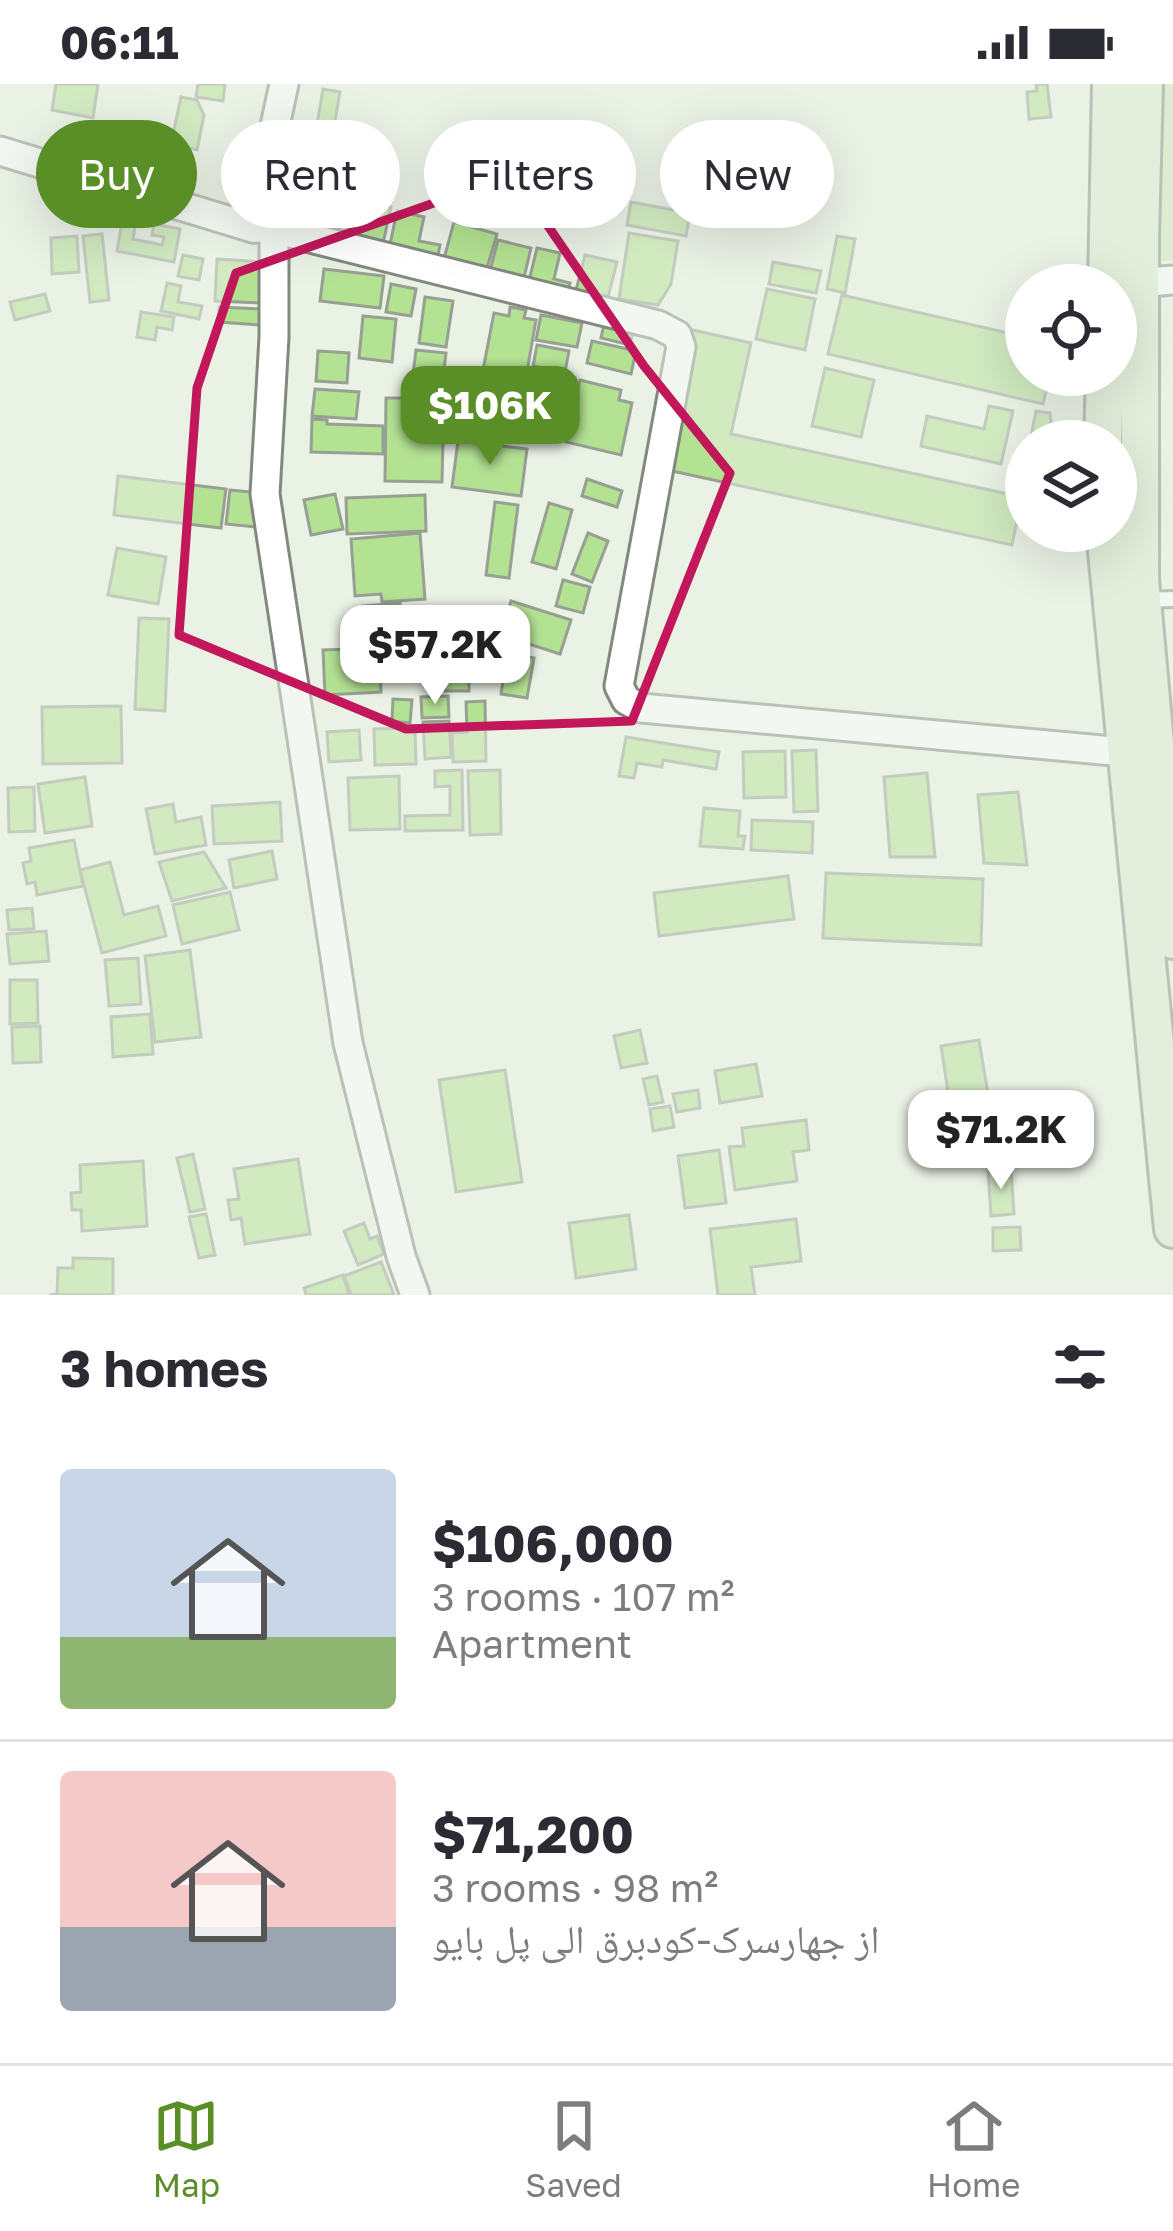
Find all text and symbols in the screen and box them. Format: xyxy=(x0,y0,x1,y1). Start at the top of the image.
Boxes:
text: 06:11 xyxy=(60,15,179,69)
chip: Buy xyxy=(36,120,197,228)
chip: Rent xyxy=(221,120,400,228)
chip: Filters xyxy=(424,120,636,228)
chip: New xyxy=(660,120,834,228)
map controls xyxy=(1005,264,1137,552)
button: locate xyxy=(1005,264,1137,396)
pin: $106K xyxy=(406,366,574,468)
text: $106K xyxy=(428,381,552,428)
button: layers xyxy=(1005,420,1137,552)
pin: $57.2K xyxy=(337,605,533,707)
text: $57.2K xyxy=(367,620,503,667)
pin: $71.2K xyxy=(903,1090,1099,1192)
text: $71.2K xyxy=(935,1105,1067,1152)
icon: filters xyxy=(1047,1334,1113,1400)
text: 3 homes xyxy=(60,1337,269,1398)
text: $106,000 xyxy=(432,1512,674,1573)
icon: home xyxy=(156,1517,300,1661)
text: 3 rooms · 107 m² xyxy=(432,1573,735,1620)
text: Apartment xyxy=(432,1620,632,1667)
text: $71,200 xyxy=(432,1803,634,1864)
icon: home xyxy=(156,1819,300,1963)
text: 3 rooms · 98 m² xyxy=(432,1864,718,1911)
text: از جهارسرک-کودبرق الی پل بایو xyxy=(432,1915,880,1962)
tab: Map xyxy=(153,2093,220,2204)
tab: Saved xyxy=(525,2093,622,2204)
tab: Home xyxy=(927,2093,1020,2204)

